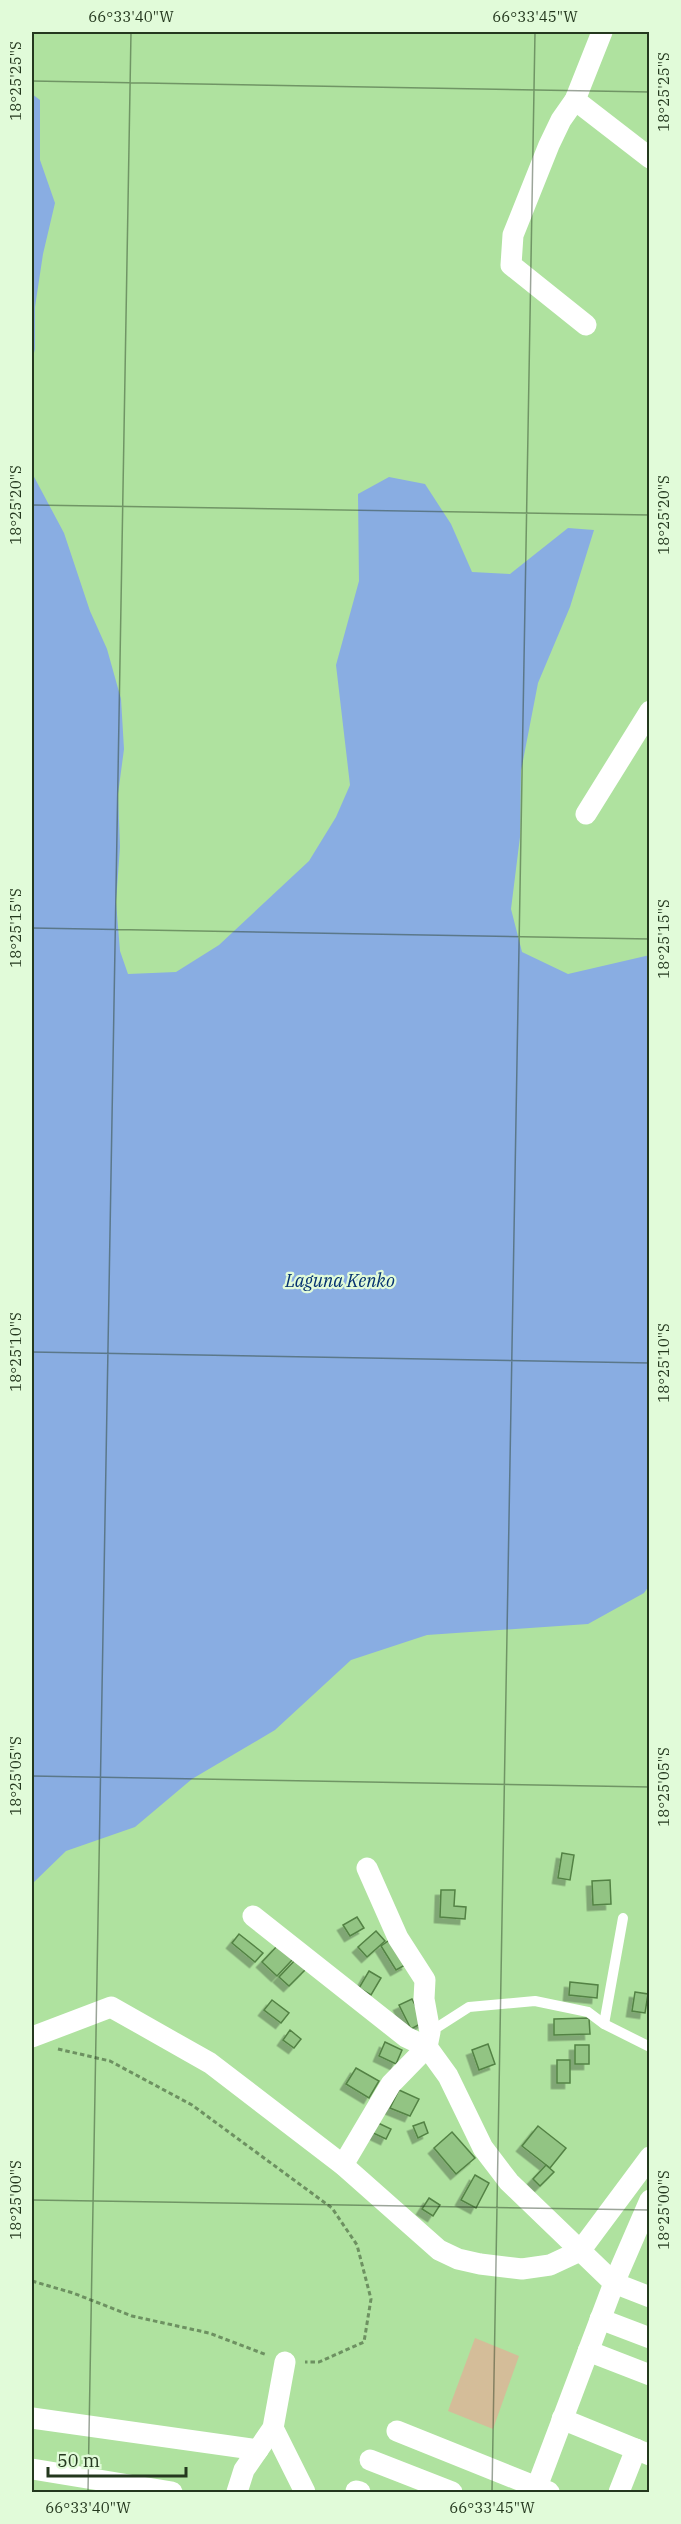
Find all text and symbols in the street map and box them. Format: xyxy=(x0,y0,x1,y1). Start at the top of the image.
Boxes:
text: 66°33'40"W xyxy=(88,7,174,26)
text: 66°33'45"W xyxy=(492,7,578,26)
text: 18°25'25"S xyxy=(6,41,25,121)
text: 18°25'25"S xyxy=(654,52,673,132)
text: 18°25'20"S xyxy=(6,465,25,545)
text: 18°25'20"S xyxy=(654,475,673,555)
text: 18°25'15"S xyxy=(6,888,25,968)
text: 18°25'15"S xyxy=(654,899,673,979)
water label: Laguna Kenko xyxy=(284,1269,395,1292)
text: 18°25'10"S xyxy=(6,1312,25,1392)
text: 18°25'10"S xyxy=(654,1323,673,1403)
text: 18°25'05"S xyxy=(6,1736,25,1816)
text: 18°25'05"S xyxy=(654,1747,673,1827)
text: 18°25'00"S xyxy=(6,2160,25,2240)
text: 18°25'00"S xyxy=(654,2170,673,2250)
scale bar xyxy=(48,2440,186,2478)
text: 50 m xyxy=(57,2449,100,2472)
text: 66°33'40"W xyxy=(45,2498,131,2517)
text: 66°33'45"W xyxy=(449,2498,535,2517)

